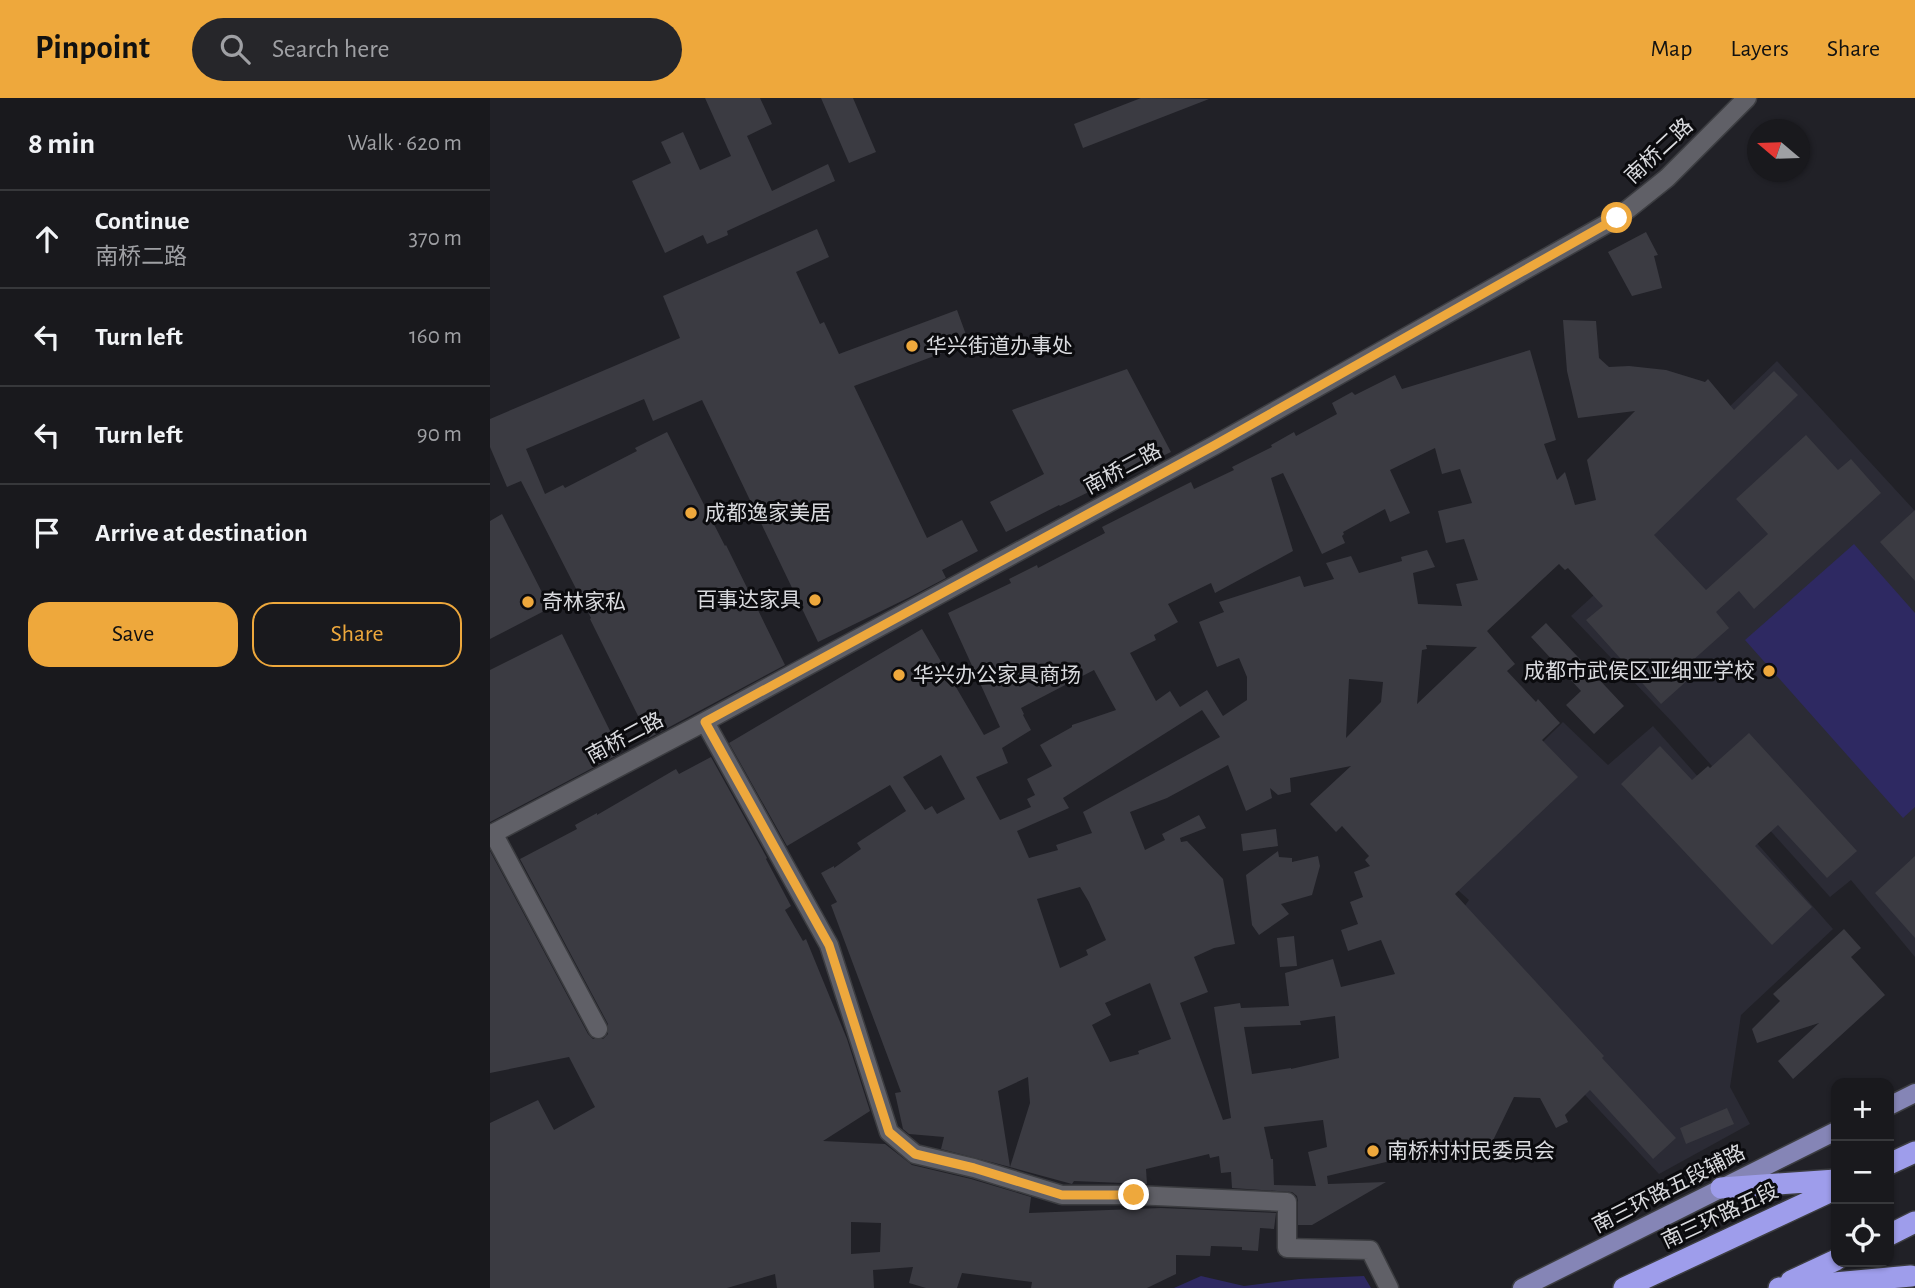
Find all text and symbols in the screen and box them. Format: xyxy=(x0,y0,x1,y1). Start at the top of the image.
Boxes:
search box xyxy=(192,18,682,81)
icon: search xyxy=(216,30,254,68)
text: Pinpoint xyxy=(35,32,150,65)
text: Search here xyxy=(272,36,390,62)
text: Map xyxy=(1650,37,1692,61)
text: Layers xyxy=(1730,37,1789,61)
text: Share xyxy=(1827,37,1880,61)
street label: 南桥二路 xyxy=(1620,114,1697,187)
north arrow xyxy=(1747,119,1810,182)
text: 8 min xyxy=(28,129,95,159)
text: Walk · 620 m xyxy=(347,132,462,155)
route start xyxy=(1601,202,1632,233)
text: Continue xyxy=(95,208,190,234)
icon: ahead xyxy=(28,220,66,258)
text: 370 m xyxy=(409,227,462,250)
text: 南桥二路 xyxy=(95,246,187,269)
icon: left xyxy=(28,318,66,356)
text: Turn left xyxy=(95,324,183,350)
text: 160 m xyxy=(409,325,462,348)
place label: 华兴街道办事处 xyxy=(926,335,1073,357)
marker: 华兴街道办事处 xyxy=(904,338,920,354)
icon: left xyxy=(28,416,66,454)
text: Turn left xyxy=(95,422,183,448)
text: 90 m xyxy=(417,423,462,446)
street label: 南桥二路 xyxy=(1081,439,1165,498)
place label: 成都逸家美居 xyxy=(705,502,831,524)
marker: 成都逸家美居 xyxy=(683,505,699,521)
icon: arrive xyxy=(28,514,66,552)
text: Arrive at destination xyxy=(95,520,308,546)
place label: 百事达家具 xyxy=(696,589,801,611)
place label: 奇林家私 xyxy=(542,591,626,613)
marker: 百事达家具 xyxy=(807,592,823,608)
marker: 奇林家私 xyxy=(520,594,536,610)
button: Save xyxy=(28,602,238,667)
button: Share xyxy=(252,602,462,667)
place label: 成都市武侯区亚细亚学校 xyxy=(1524,660,1755,682)
marker: 成都市武侯区亚细亚学校 xyxy=(1761,663,1777,679)
place label: 华兴办公家具商场 xyxy=(913,664,1081,686)
marker: 华兴办公家具商场 xyxy=(891,667,907,683)
street label: 南桥二路 xyxy=(583,708,667,767)
map controls xyxy=(1831,1078,1894,1267)
button: + xyxy=(1831,1078,1894,1141)
place label: 南桥村村民委员会 xyxy=(1387,1140,1555,1162)
street label: 南三环路五段辅路 xyxy=(1588,1140,1750,1238)
button: − xyxy=(1831,1141,1894,1204)
marker: 南桥村村民委员会 xyxy=(1365,1143,1381,1159)
street label: 南三环路五段 xyxy=(1658,1178,1782,1254)
route end xyxy=(1118,1179,1149,1210)
button: locate xyxy=(1831,1204,1894,1267)

